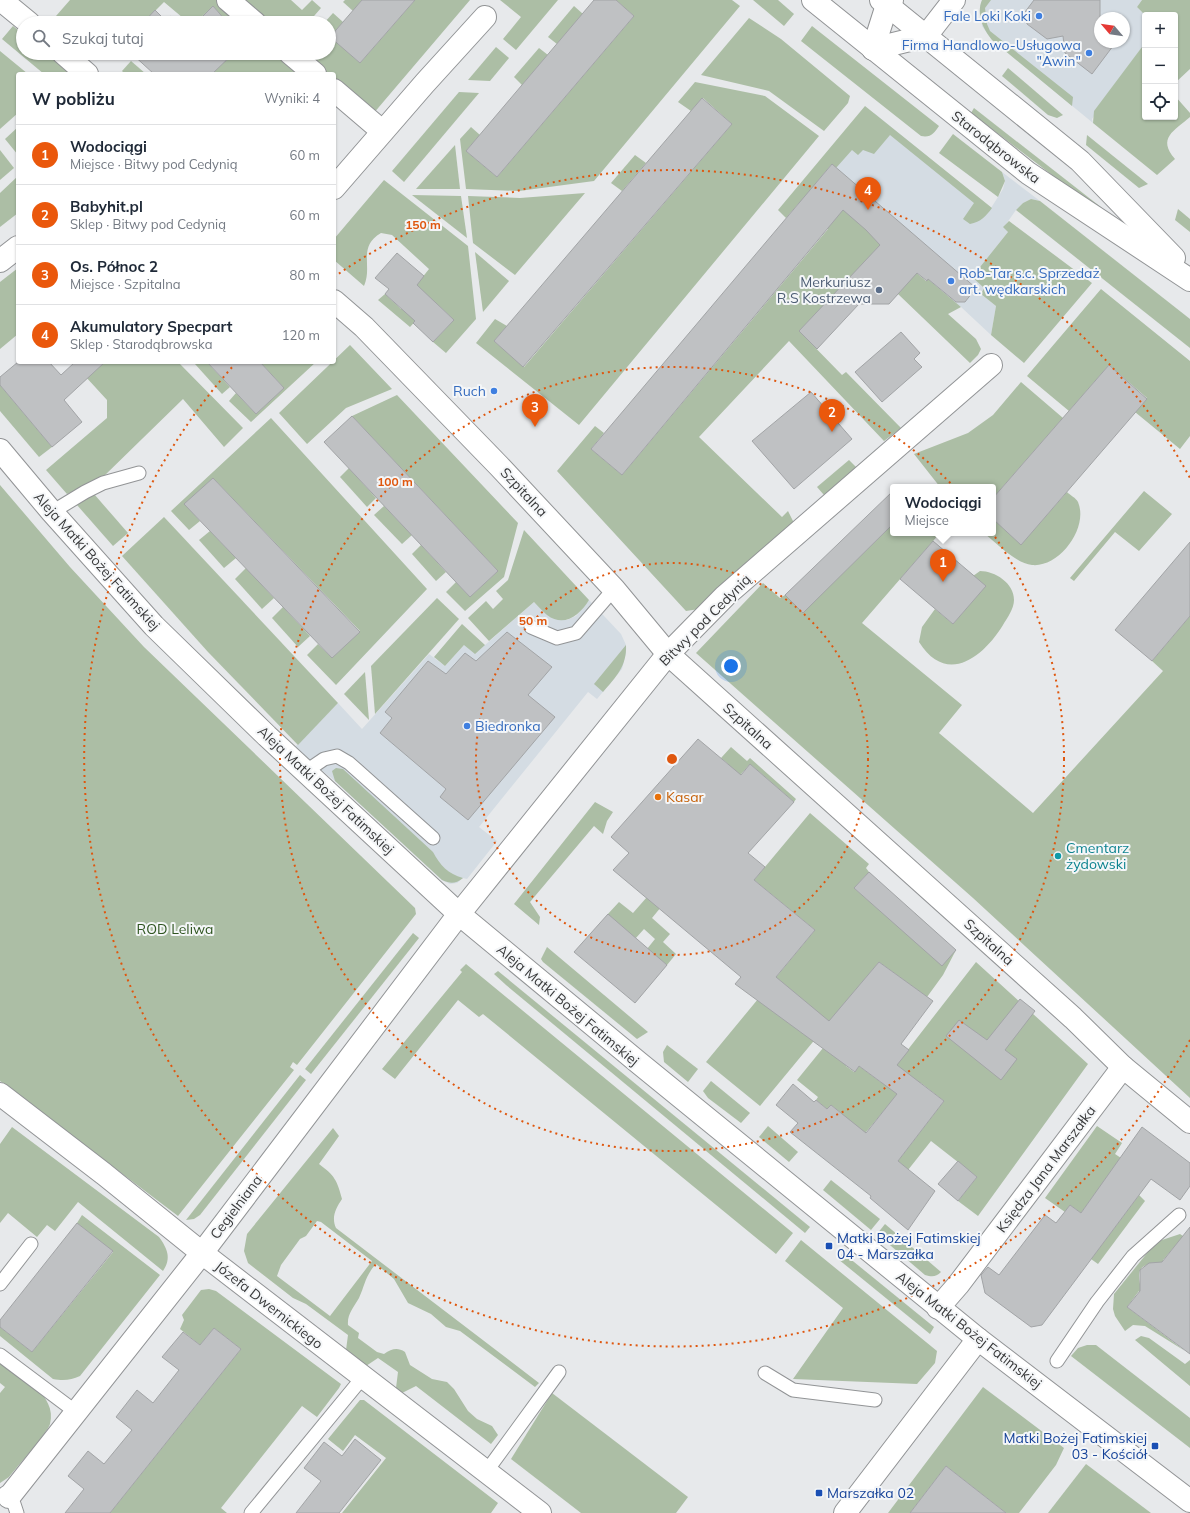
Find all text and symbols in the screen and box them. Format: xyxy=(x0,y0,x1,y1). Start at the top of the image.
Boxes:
place label: Fale Loki Koki xyxy=(943,7,1031,25)
marker: Fale Loki Koki xyxy=(1034,11,1044,21)
north arrow xyxy=(1094,12,1130,48)
map controls xyxy=(1142,12,1178,120)
button: + xyxy=(1142,12,1178,48)
search box xyxy=(16,16,336,60)
icon: search xyxy=(30,27,52,49)
text: Szukaj tutaj xyxy=(62,29,144,48)
place label: Firma Handlowo-Usługowa "Awin" xyxy=(902,36,1081,70)
marker: Firma Handlowo-Usługowa "Awin" xyxy=(1084,48,1094,58)
button: − xyxy=(1142,48,1178,84)
button: locate xyxy=(1142,84,1178,120)
text: W pobliżu xyxy=(32,88,115,109)
text: Wyniki: 4 xyxy=(264,90,320,106)
street label: Starodąbrowska xyxy=(948,107,1044,187)
text: Wodociągi xyxy=(70,137,147,156)
text: 1 xyxy=(41,147,49,163)
text: 60 m xyxy=(290,147,320,163)
text: Miejsce · Bitwy pod Cedynią xyxy=(70,156,237,172)
pin: 4 xyxy=(855,177,881,210)
text: Babyhit.pl xyxy=(70,197,143,216)
text: 2 xyxy=(41,207,49,223)
text: 60 m xyxy=(290,207,320,223)
text: Sklep · Bitwy pod Cedynią xyxy=(70,216,226,232)
text: 150 m xyxy=(405,217,441,232)
text: Os. Północ 2 xyxy=(70,257,158,276)
place label: Rob-Tar s.c. Sprzedaż art. wędkarskich xyxy=(959,264,1100,298)
text: 3 xyxy=(41,267,49,283)
text: 80 m xyxy=(290,267,320,283)
place label: Merkuriusz R.S Kostrzewa xyxy=(777,273,871,307)
text: Miejsce · Szpitalna xyxy=(70,276,181,292)
marker: Rob-Tar s.c. Sprzedaż art. wędkarskich xyxy=(946,276,956,286)
marker: Merkuriusz R.S Kostrzewa xyxy=(874,285,884,295)
text: Akumulatory Specpart xyxy=(70,317,233,336)
text: 4 xyxy=(41,327,49,343)
text: 120 m xyxy=(282,327,320,343)
text: Sklep · Starodąbrowska xyxy=(70,336,212,352)
place label: Ruch xyxy=(453,382,486,400)
marker: Ruch xyxy=(489,386,499,396)
pin: 3 xyxy=(522,394,548,427)
pin: 2 xyxy=(819,399,845,432)
street label: Szpitalna xyxy=(497,464,551,520)
text: 100 m xyxy=(377,474,413,489)
popup xyxy=(890,484,996,536)
street label: Aleja Matki Bożej Fatimskiej xyxy=(30,488,164,634)
text: Wodociągi xyxy=(905,493,981,512)
text: Miejsce xyxy=(905,512,949,528)
pin: 1 xyxy=(930,549,956,582)
street label: Bitwy pod Cedynią xyxy=(655,570,755,670)
text: 50 m xyxy=(519,613,547,628)
your location xyxy=(721,656,741,676)
street label: Szpitalna xyxy=(719,699,777,753)
place label: Biedronka xyxy=(475,717,541,735)
marker: Biedronka xyxy=(462,721,472,731)
street label: Aleja Matki Bożej Fatimskiej xyxy=(254,722,398,858)
centre of rings xyxy=(665,752,679,766)
place label: Kasar xyxy=(666,788,705,806)
marker: Kasar xyxy=(653,792,663,802)
place label: Cmentarz żydowski xyxy=(1066,839,1129,873)
marker: Cmentarz żydowski xyxy=(1053,851,1063,861)
street label: Szpitalna xyxy=(960,915,1018,969)
park label: ROD Leliwa xyxy=(137,920,213,938)
street label: Aleja Matki Bożej Fatimskiej xyxy=(493,940,643,1070)
street label: Księdza Jana Marszałka xyxy=(992,1102,1100,1236)
street label: Cegielniana xyxy=(206,1171,266,1243)
place label: Matki Bożej Fatimskiej 04 - Marszałka xyxy=(837,1229,981,1263)
marker: Matki Bożej Fatimskiej 04 - Marszałka xyxy=(824,1241,834,1251)
street label: Józefa Dwernickiego xyxy=(211,1257,327,1353)
street label: Aleja Matki Bożej Fatimskiej xyxy=(892,1267,1046,1393)
place label: Matki Bożej Fatimskiej 03 - Kościół xyxy=(1003,1429,1148,1463)
marker: Matki Bożej Fatimskiej 03 - Kościół xyxy=(1150,1441,1160,1451)
place label: Marszałka 02 xyxy=(827,1484,914,1502)
marker: Marszałka 02 xyxy=(814,1488,824,1498)

